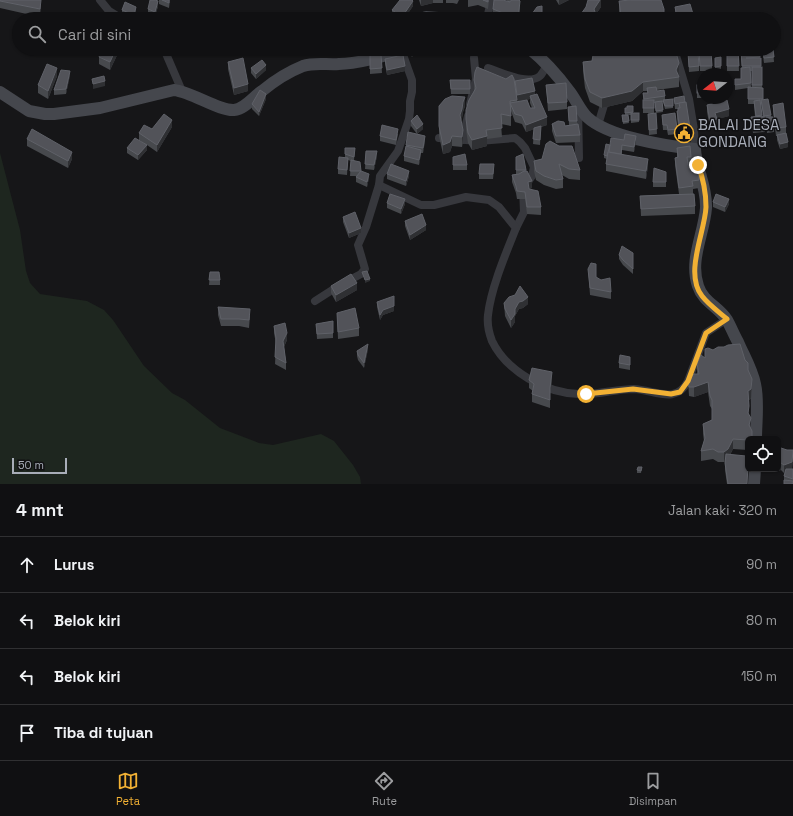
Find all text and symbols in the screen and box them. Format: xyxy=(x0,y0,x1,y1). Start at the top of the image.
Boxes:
search box xyxy=(12,12,781,56)
icon: search xyxy=(26,23,48,45)
text: Cari di sini xyxy=(58,25,131,44)
north arrow xyxy=(697,68,733,104)
place label: BALAI DESA GONDANG xyxy=(698,115,780,151)
public building icon: BALAI DESA GONDANG xyxy=(673,122,695,144)
route end xyxy=(689,156,707,174)
route start xyxy=(577,385,595,403)
map controls xyxy=(745,436,781,472)
button: locate xyxy=(745,436,781,472)
scale bar xyxy=(12,456,67,475)
text: 50 m xyxy=(18,458,44,472)
text: 4 mnt xyxy=(16,499,64,521)
text: Jalan kaki · 320 m xyxy=(668,502,777,519)
icon: ahead xyxy=(16,554,38,576)
text: Lurus xyxy=(54,555,94,574)
text: 90 m xyxy=(746,556,777,573)
icon: left xyxy=(16,610,38,632)
text: Belok kiri xyxy=(54,611,120,630)
text: 80 m xyxy=(746,612,777,629)
icon: left xyxy=(16,666,38,688)
text: Belok kiri xyxy=(54,667,120,686)
text: 150 m xyxy=(741,668,777,685)
icon: arrive xyxy=(16,722,38,744)
text: Tiba di tujuan xyxy=(54,723,153,742)
tab: Peta xyxy=(116,770,140,808)
tab: Rute xyxy=(372,770,397,808)
tab: Disimpan xyxy=(629,770,677,808)

